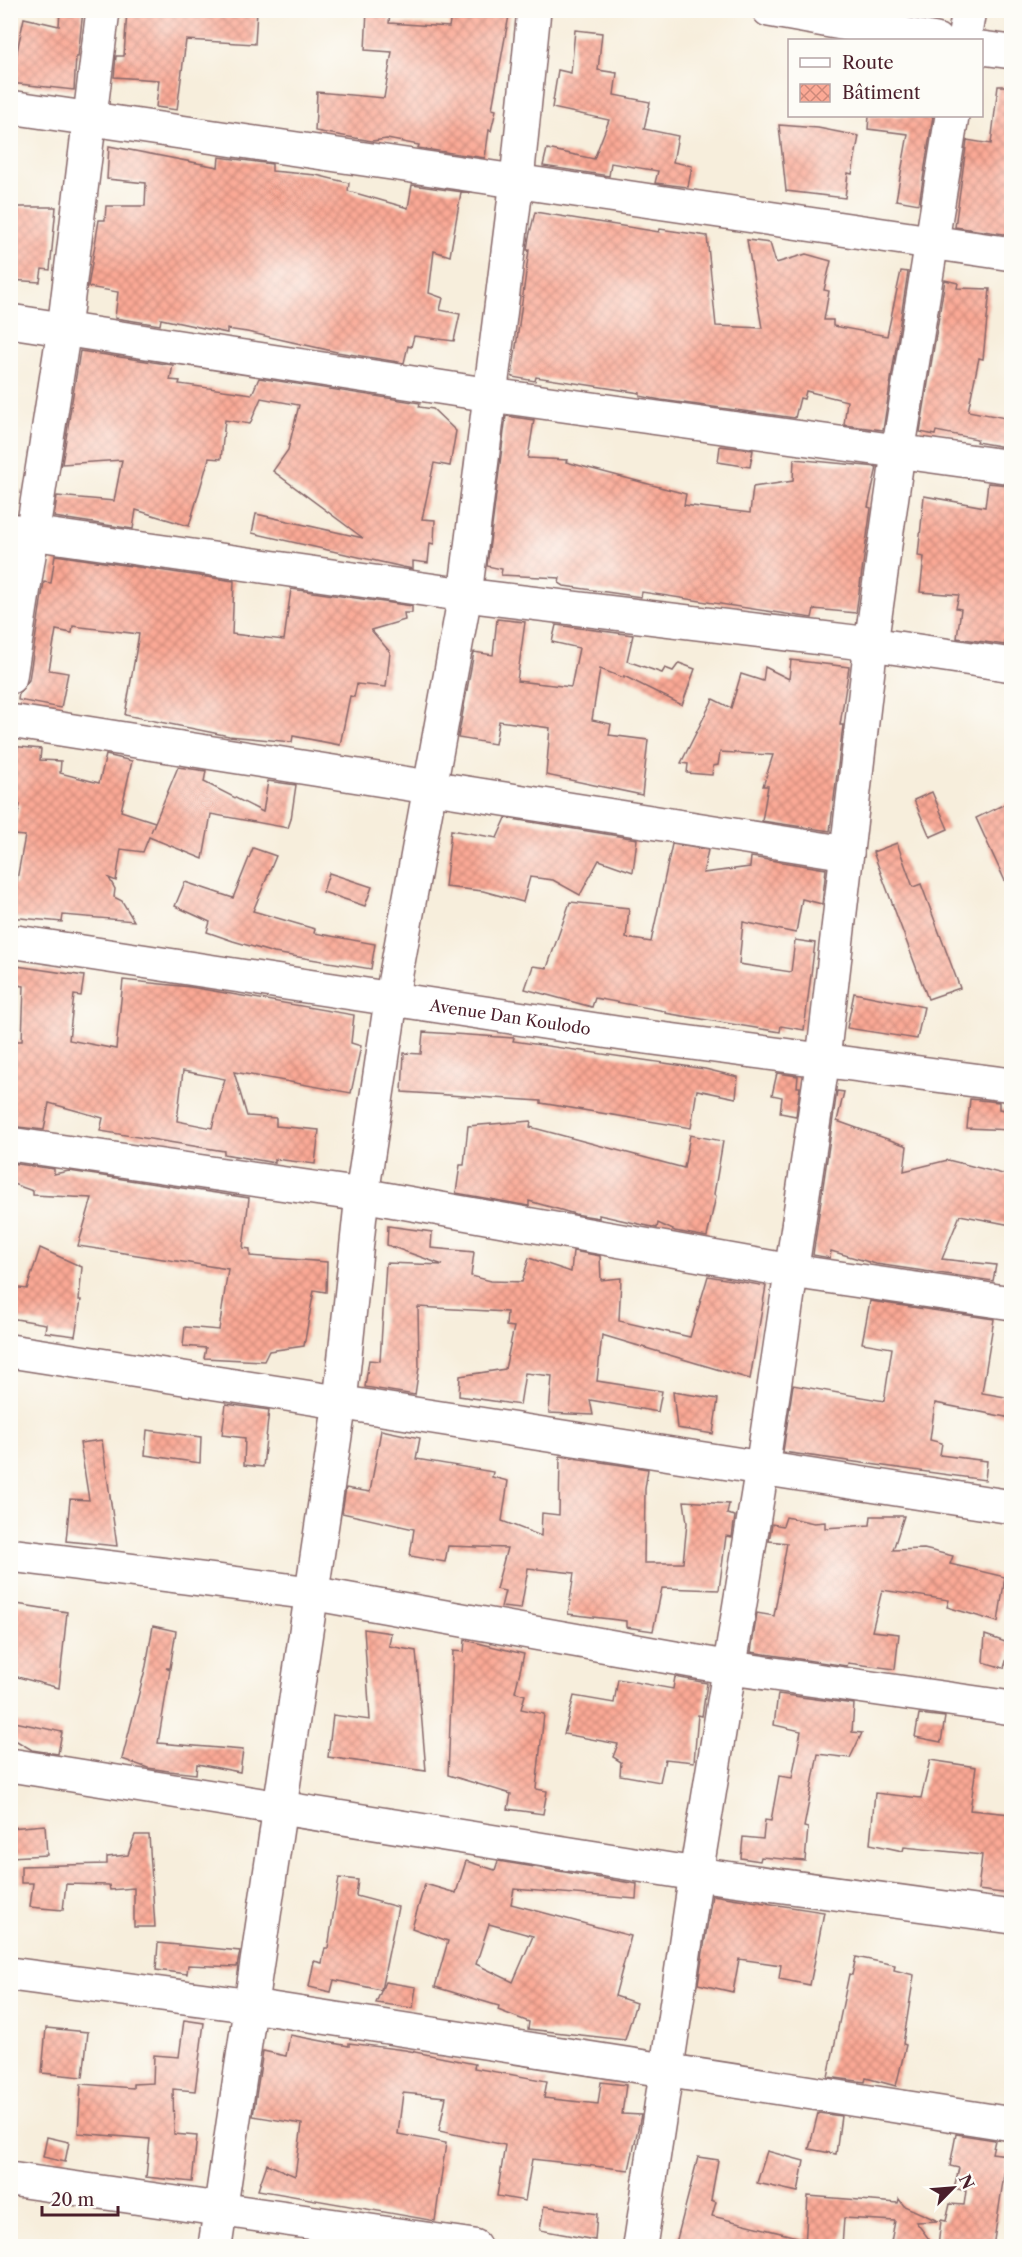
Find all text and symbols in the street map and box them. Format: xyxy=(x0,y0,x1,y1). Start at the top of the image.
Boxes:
legend xyxy=(788,39,983,117)
text: Route xyxy=(842,52,894,74)
text: Bâtiment xyxy=(842,82,921,104)
street label: Avenue Dan Koulodo xyxy=(427,995,592,1039)
north arrow xyxy=(923,2158,983,2218)
text: N xyxy=(955,2171,979,2192)
scale bar xyxy=(42,2179,118,2217)
text: 20 m xyxy=(51,2189,95,2211)

